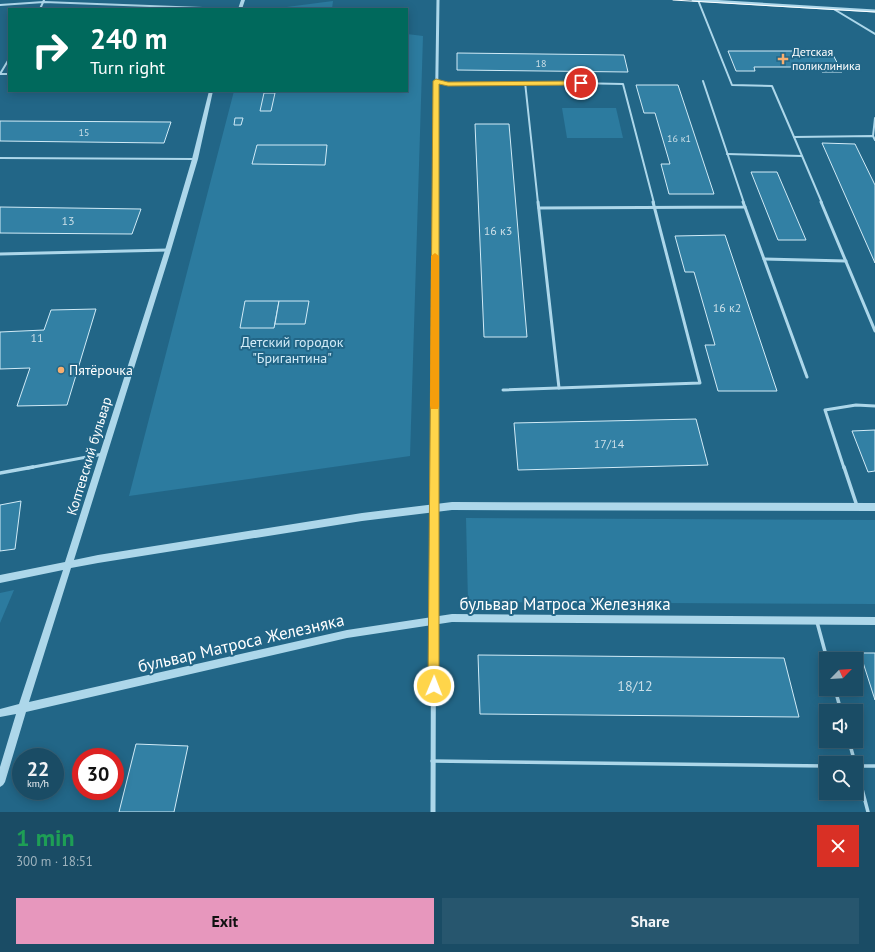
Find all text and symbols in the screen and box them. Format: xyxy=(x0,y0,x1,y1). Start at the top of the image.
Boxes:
text: 240 m xyxy=(90,20,167,57)
icon: right xyxy=(24,24,76,76)
place label: Детская поликлиника xyxy=(792,44,861,73)
marker: Детская поликлиника xyxy=(777,53,789,65)
text: Turn right xyxy=(90,56,165,79)
house number: 18 xyxy=(536,57,546,70)
pin xyxy=(564,66,598,100)
icon: arrive xyxy=(570,72,592,94)
house number: 15 xyxy=(79,126,89,139)
house number: 16 к1 xyxy=(667,132,691,145)
house number: 13 xyxy=(61,213,75,228)
house number: 16 к3 xyxy=(484,223,512,238)
house number: 16 к2 xyxy=(713,300,741,315)
house number: 11 xyxy=(30,330,44,345)
park label: Детский городок "Бригантина" xyxy=(241,333,344,367)
place label: Пятёрочка xyxy=(69,361,133,379)
marker: Пятёрочка xyxy=(56,365,66,375)
street label: Коптевский бульвар xyxy=(62,395,116,517)
house number: 17/14 xyxy=(594,436,625,451)
street label: бульвар Матроса Железняка xyxy=(459,593,671,615)
street label: бульвар Матроса Железняка xyxy=(136,609,346,677)
north arrow xyxy=(819,652,863,696)
map controls xyxy=(819,652,863,800)
position arrow xyxy=(413,665,455,707)
house number: 18/12 xyxy=(617,677,653,695)
button: sound xyxy=(819,704,863,748)
speed limit sign: 30 xyxy=(72,748,124,800)
text: 22 xyxy=(27,756,49,782)
button: search xyxy=(819,756,863,800)
text: km/h xyxy=(27,777,49,790)
text: 1 min xyxy=(16,822,75,853)
button: close xyxy=(817,825,859,867)
text: 300 m · 18:51 xyxy=(16,853,93,870)
button: Exit xyxy=(16,898,434,944)
button: Share xyxy=(442,898,859,944)

